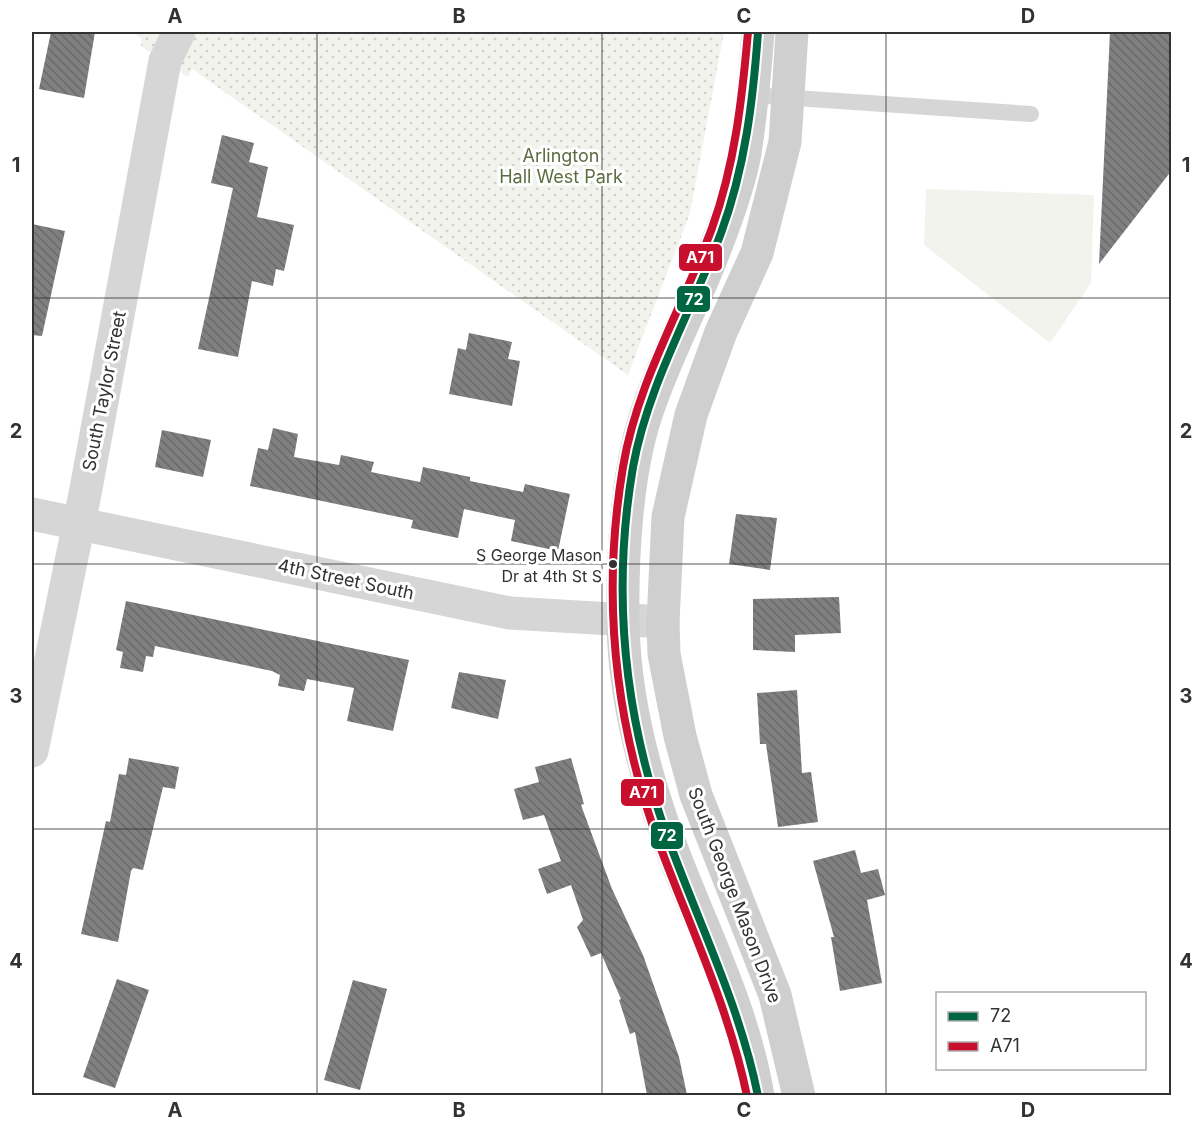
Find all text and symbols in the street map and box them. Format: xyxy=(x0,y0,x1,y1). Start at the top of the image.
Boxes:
text: A xyxy=(168,4,183,28)
text: B xyxy=(452,4,466,28)
text: C xyxy=(737,4,751,28)
text: D xyxy=(1021,4,1035,28)
park label: Arlington Hall West Park xyxy=(499,145,623,187)
text: 1 xyxy=(12,153,20,177)
text: 1 xyxy=(1182,153,1190,177)
line badge: A71 xyxy=(678,243,723,272)
text: A71 xyxy=(686,247,714,267)
line badge: 72 xyxy=(676,285,711,313)
text: 72 xyxy=(684,289,704,309)
street label: South Taylor Street xyxy=(78,309,130,473)
text: 2 xyxy=(10,419,22,443)
text: 2 xyxy=(1180,419,1192,443)
place label: S George Mason Dr at 4th St S xyxy=(476,545,602,586)
street label: 4th Street South xyxy=(276,554,416,604)
marker: S George Mason Dr at 4th St S xyxy=(607,558,619,570)
text: 3 xyxy=(10,684,22,708)
text: 3 xyxy=(1180,684,1192,708)
line badge: A71 xyxy=(620,778,665,807)
text: A71 xyxy=(629,782,657,802)
street label: South George Mason Drive xyxy=(684,784,786,1006)
line badge: 72 xyxy=(650,821,684,850)
text: 72 xyxy=(657,825,677,845)
text: 4 xyxy=(9,949,23,973)
text: 4 xyxy=(1179,949,1193,973)
legend xyxy=(936,992,1146,1070)
text: 72 xyxy=(990,1005,1011,1026)
text: A71 xyxy=(990,1035,1020,1056)
text: A xyxy=(168,1098,183,1122)
text: B xyxy=(452,1098,466,1122)
text: C xyxy=(737,1098,751,1122)
text: D xyxy=(1021,1098,1035,1122)

